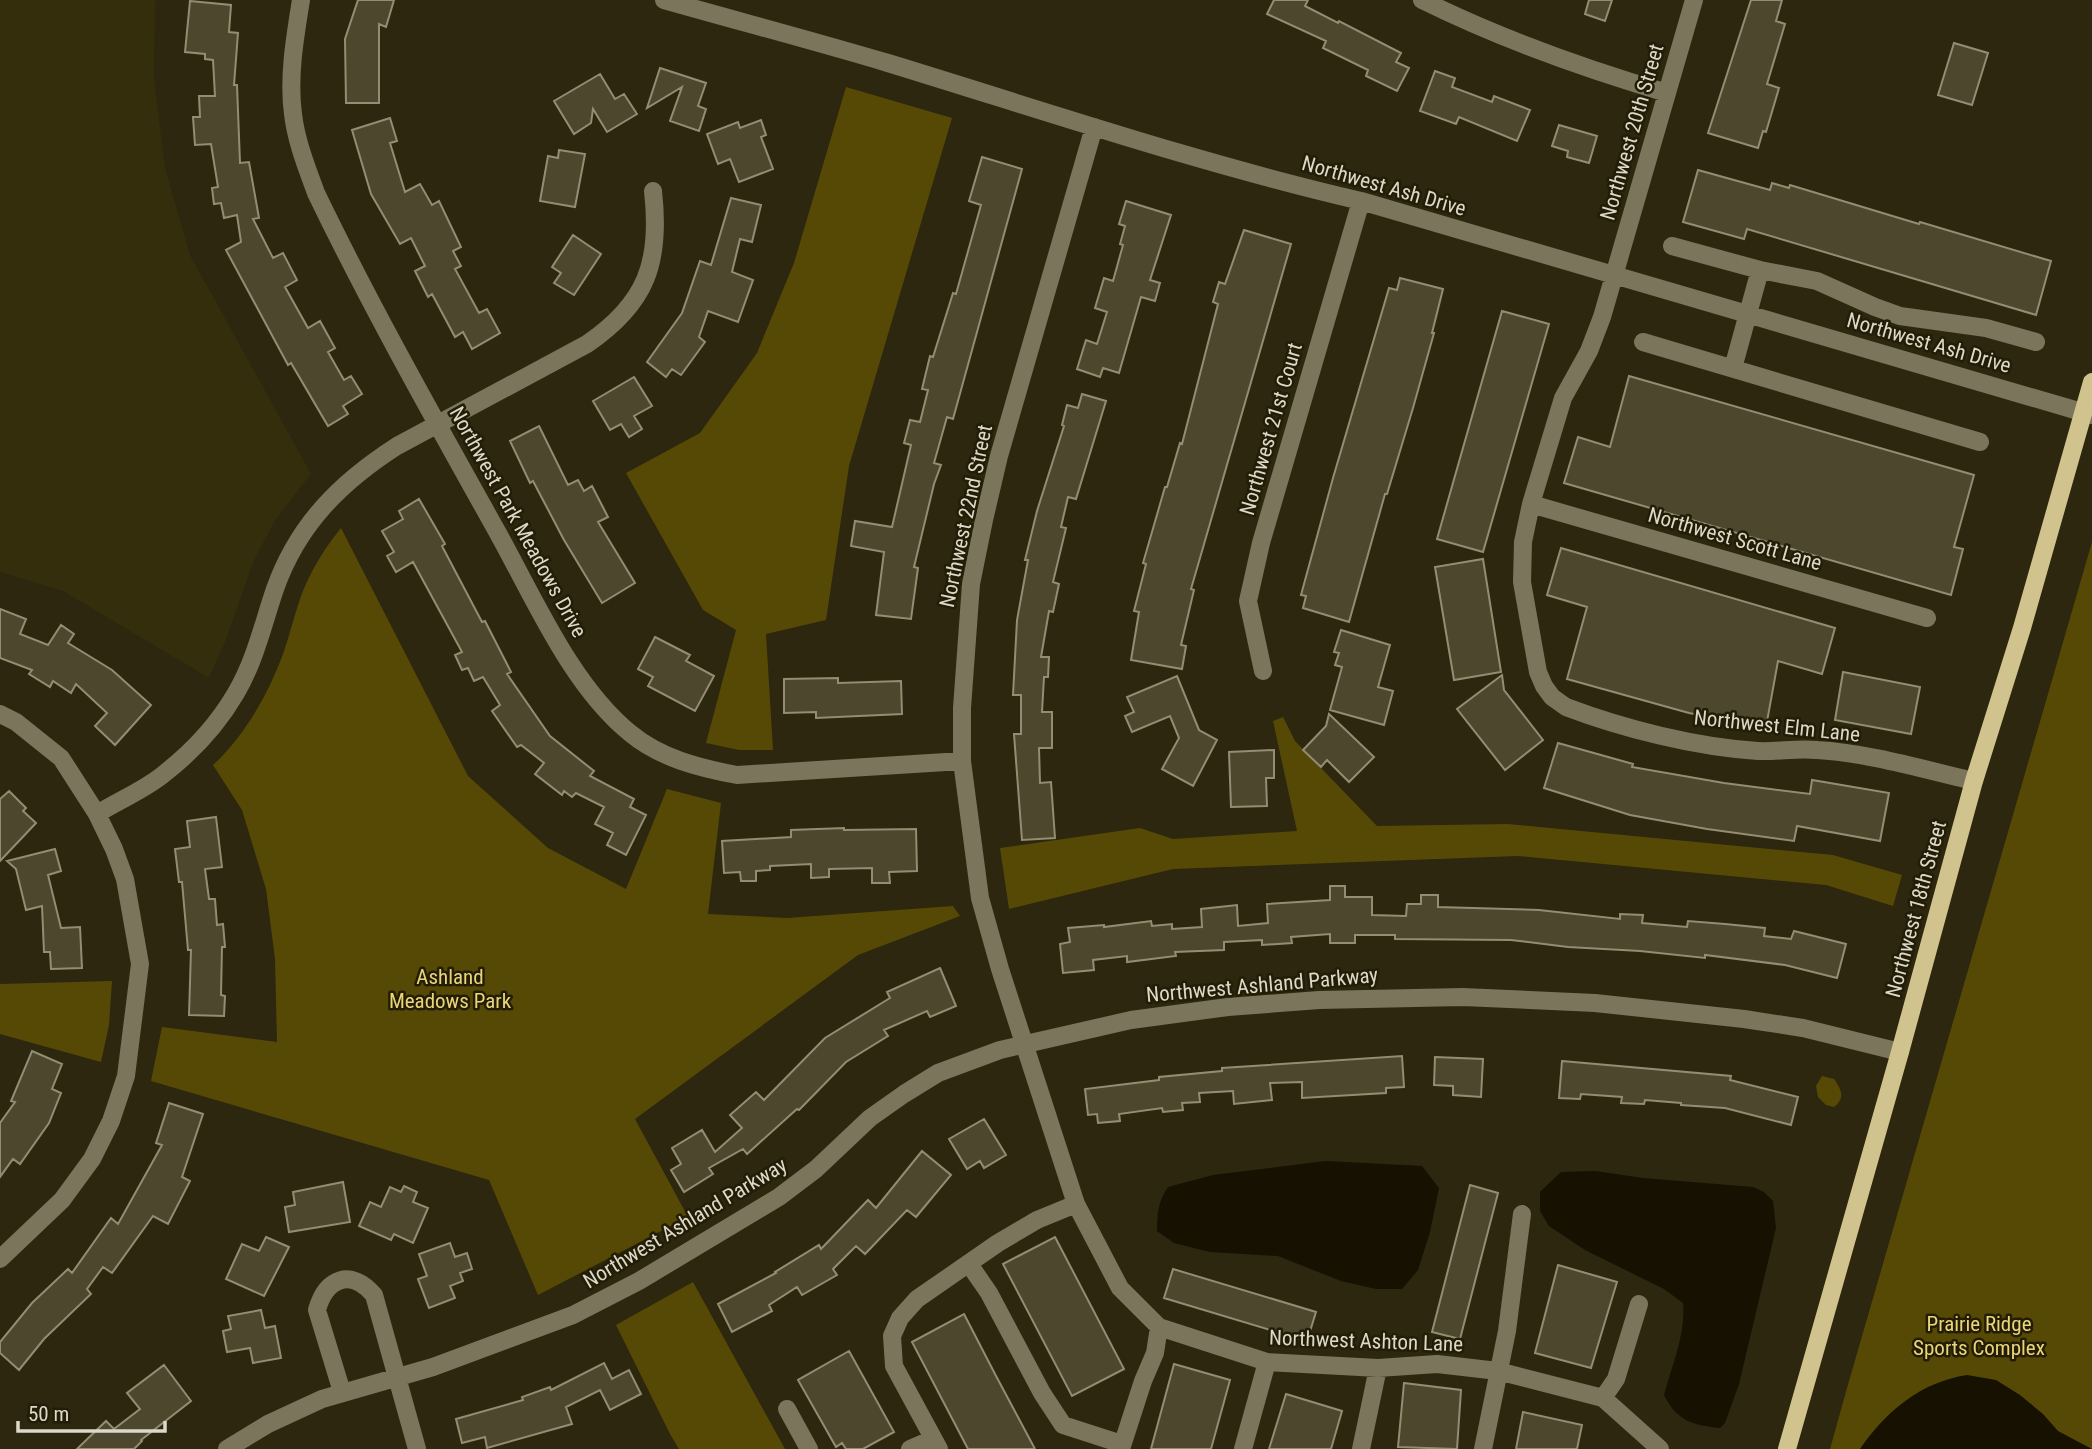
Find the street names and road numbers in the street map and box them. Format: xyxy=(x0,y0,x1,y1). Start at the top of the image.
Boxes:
street label: Northwest 20th Street xyxy=(1595,41,1669,223)
street label: Northwest Ash Drive xyxy=(1299,151,1469,221)
street label: Northwest Ash Drive xyxy=(1844,308,2014,378)
street label: Northwest 21st Court xyxy=(1235,340,1307,518)
street label: Northwest Park Meadows Drive xyxy=(445,403,592,642)
street label: Northwest 22nd Street xyxy=(935,422,997,610)
street label: Northwest Scott Lane xyxy=(1645,503,1825,575)
street label: Northwest Elm Lane xyxy=(1693,705,1861,747)
street label: Northwest 18th Street xyxy=(1881,818,1951,1000)
street label: Northwest Ashland Parkway xyxy=(1145,963,1379,1007)
street label: Northwest Ashland Parkway xyxy=(579,1153,791,1293)
street label: Northwest Ashton Lane xyxy=(1268,1326,1464,1356)

